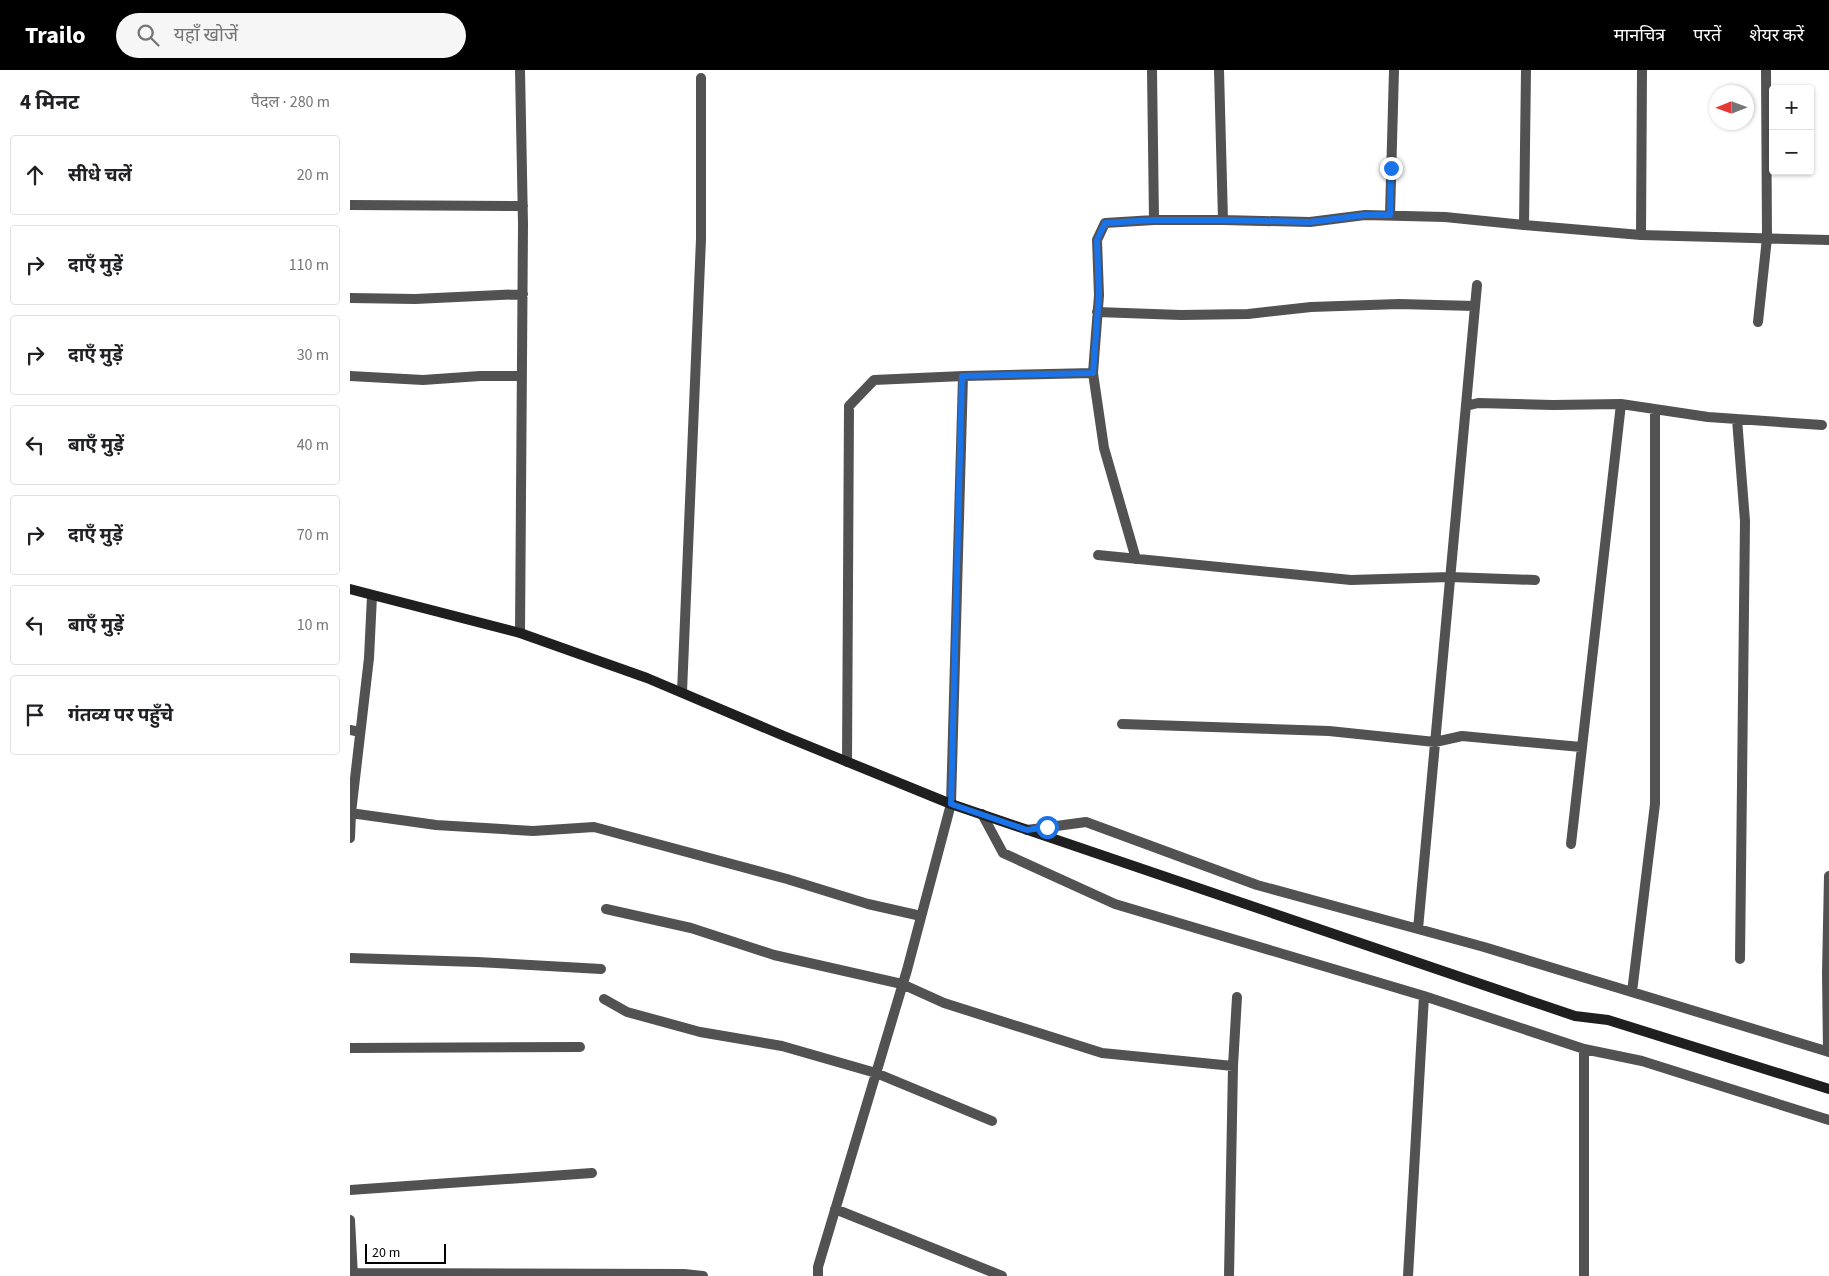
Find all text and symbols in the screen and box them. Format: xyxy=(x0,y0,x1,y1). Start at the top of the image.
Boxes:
search box xyxy=(116,13,466,58)
text: Trailo xyxy=(25,18,86,53)
icon: search xyxy=(134,21,162,49)
text: यहाँ खोजें xyxy=(174,22,238,49)
text: मानचित्र xyxy=(1614,23,1665,48)
text: परतें xyxy=(1693,23,1721,48)
text: शेयर करें xyxy=(1749,23,1804,48)
north arrow xyxy=(1709,85,1754,130)
map controls xyxy=(1769,85,1814,175)
button: + xyxy=(1769,85,1814,130)
text: 4 मिनट xyxy=(20,87,79,117)
text: पैदल · 280 m xyxy=(251,91,330,113)
button: − xyxy=(1769,130,1814,175)
route end xyxy=(1380,157,1403,180)
icon: ahead xyxy=(21,161,49,189)
text: सीधे चलें xyxy=(68,162,132,189)
text: 20 m xyxy=(297,164,329,186)
icon: right xyxy=(21,251,49,279)
text: दाएँ मुड़ें xyxy=(68,252,123,279)
text: 110 m xyxy=(289,254,329,276)
icon: right xyxy=(21,341,49,369)
text: दाएँ मुड़ें xyxy=(68,342,123,369)
text: 30 m xyxy=(297,344,329,366)
icon: left xyxy=(21,431,49,459)
text: बाएँ मुड़ें xyxy=(68,432,124,459)
text: 40 m xyxy=(297,434,329,456)
icon: right xyxy=(21,521,49,549)
text: दाएँ मुड़ें xyxy=(68,522,123,549)
text: 70 m xyxy=(297,524,329,546)
icon: left xyxy=(21,611,49,639)
text: बाएँ मुड़ें xyxy=(68,612,124,639)
text: 10 m xyxy=(297,614,329,636)
icon: arrive xyxy=(21,701,49,729)
text: गंतव्य पर पहुँचे xyxy=(68,702,173,729)
route start xyxy=(1036,816,1059,839)
scale bar xyxy=(365,1241,446,1264)
text: 20 m xyxy=(372,1243,400,1263)

